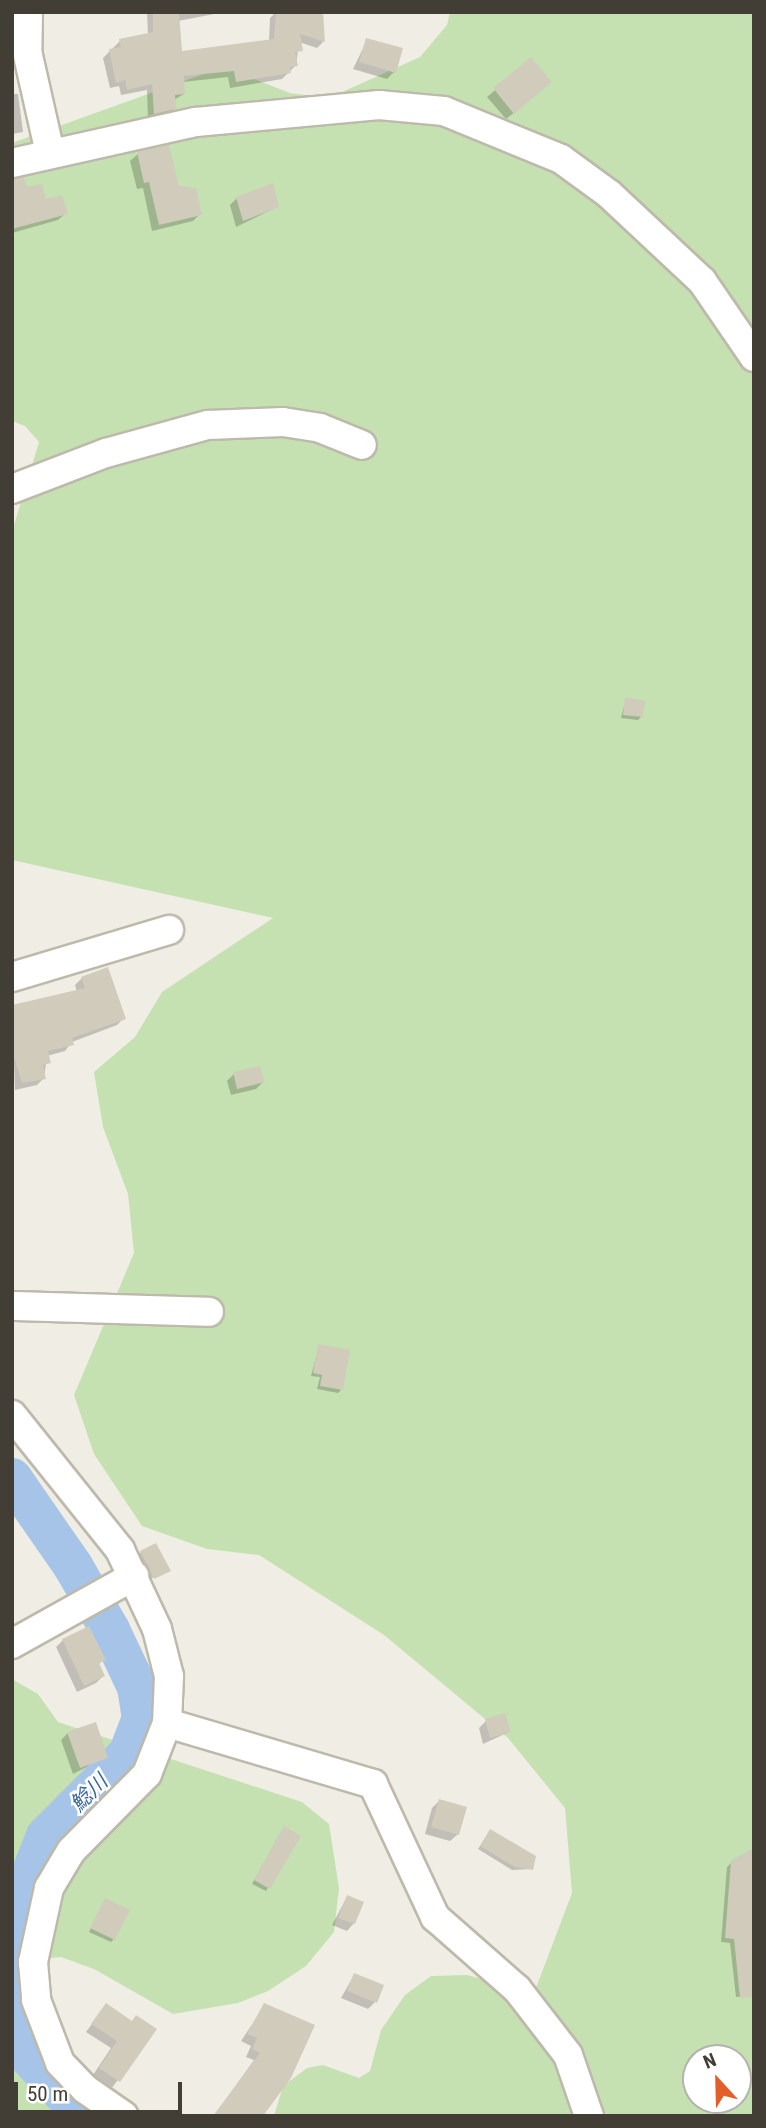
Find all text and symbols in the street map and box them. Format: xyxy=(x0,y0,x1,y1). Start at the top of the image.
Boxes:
water label: 鯰川 xyxy=(65,1769,113,1817)
north arrow xyxy=(682,2044,752,2114)
text: N xyxy=(700,2048,719,2074)
scale bar xyxy=(18,2068,186,2112)
text: 50 m xyxy=(27,2082,68,2106)

